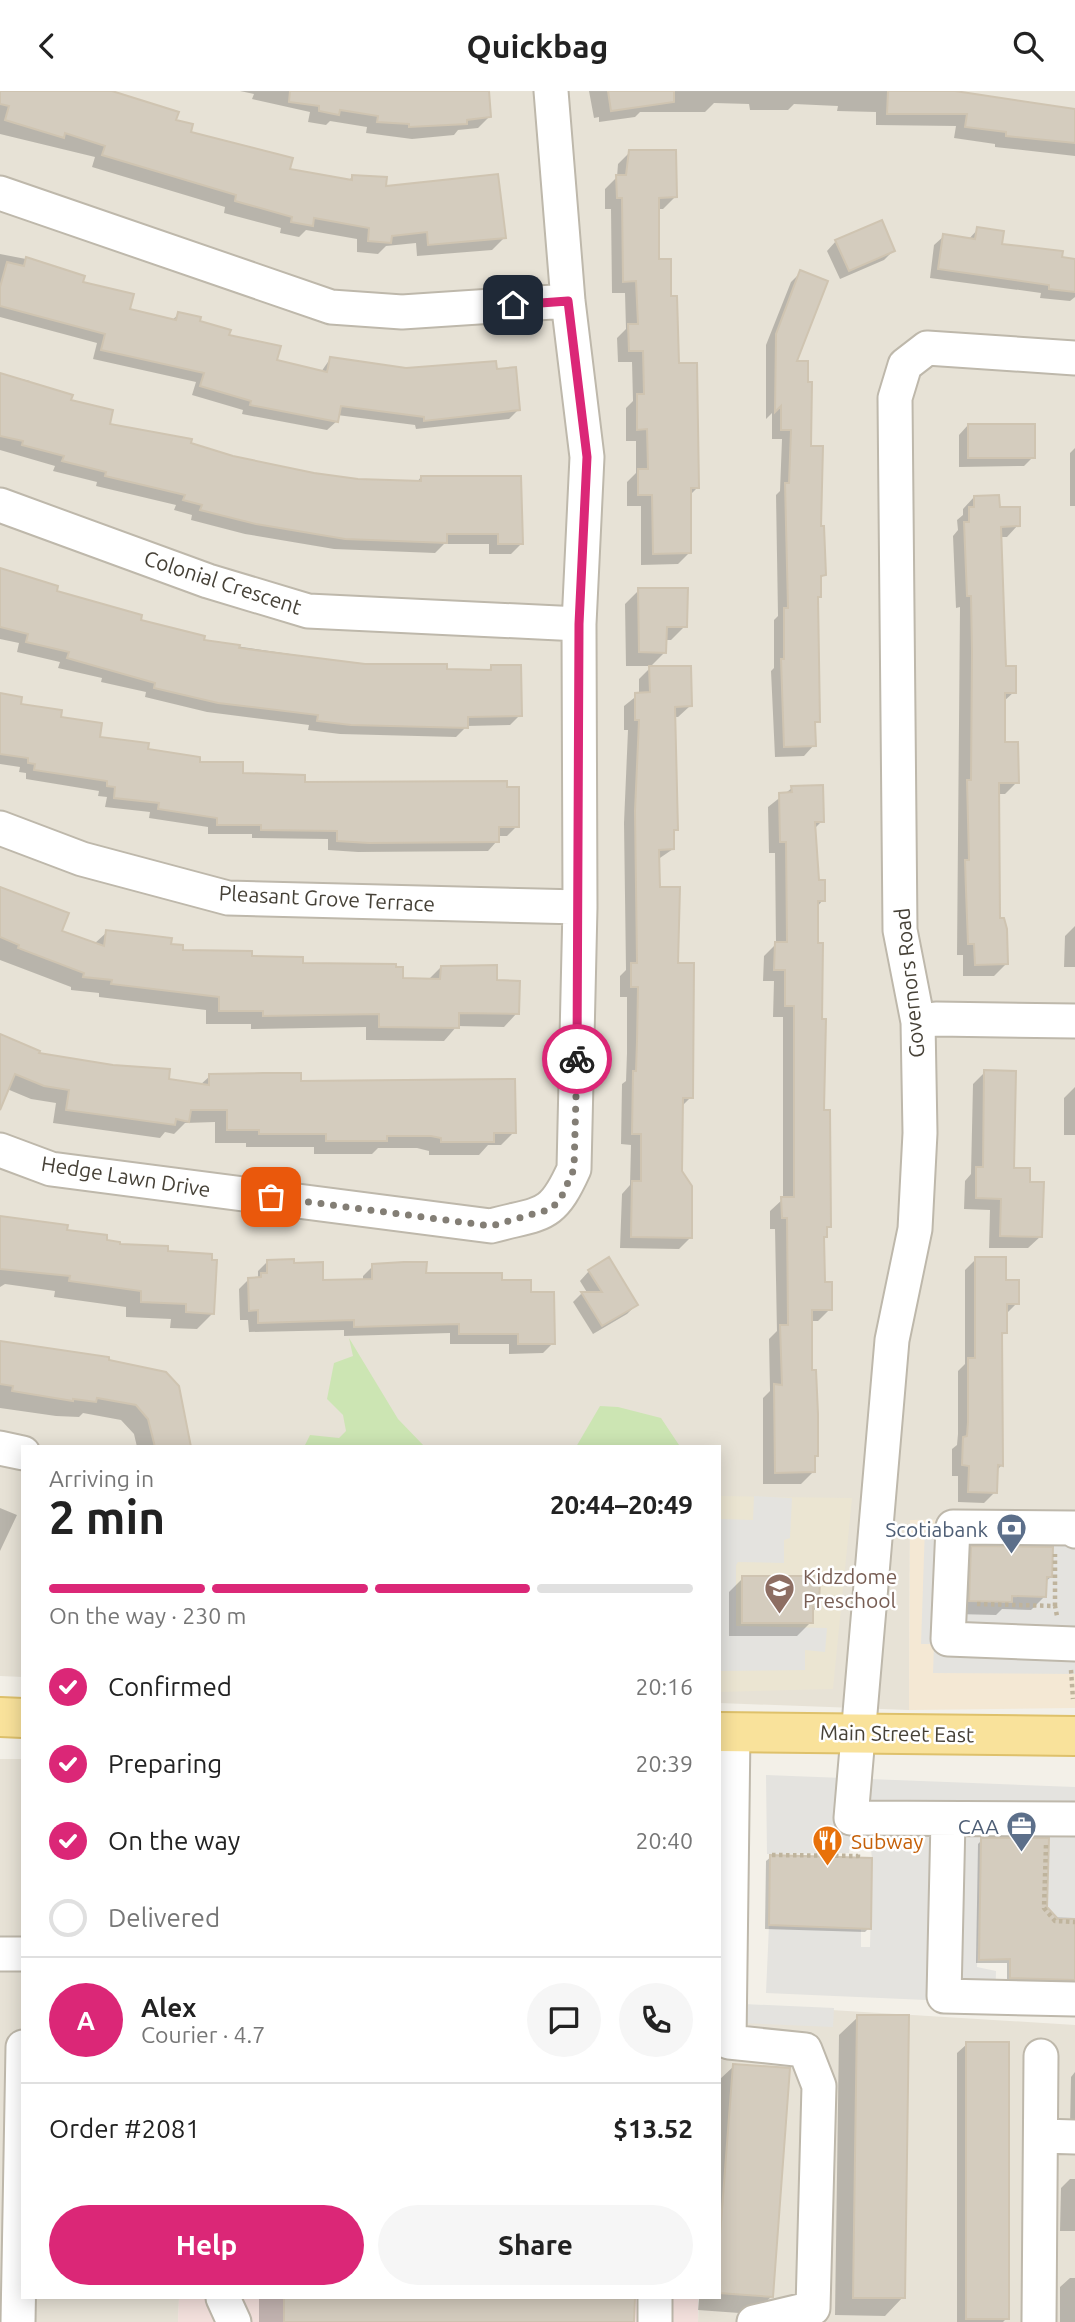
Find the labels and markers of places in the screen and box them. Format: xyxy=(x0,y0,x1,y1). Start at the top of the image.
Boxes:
pin xyxy=(483,275,543,335)
pin xyxy=(241,1167,301,1227)
bank icon: Scotiabank xyxy=(994,1512,1028,1556)
place label: Scotiabank xyxy=(885,1517,988,1541)
place label: Kidzdome Preschool xyxy=(803,1564,897,1612)
school or university icon: Kidzdome Preschool xyxy=(763,1571,797,1615)
office icon: CAA xyxy=(1005,1809,1039,1853)
place label: CAA xyxy=(958,1814,999,1838)
restaurant icon: Subway xyxy=(811,1824,845,1868)
place label: Subway xyxy=(851,1829,923,1853)

